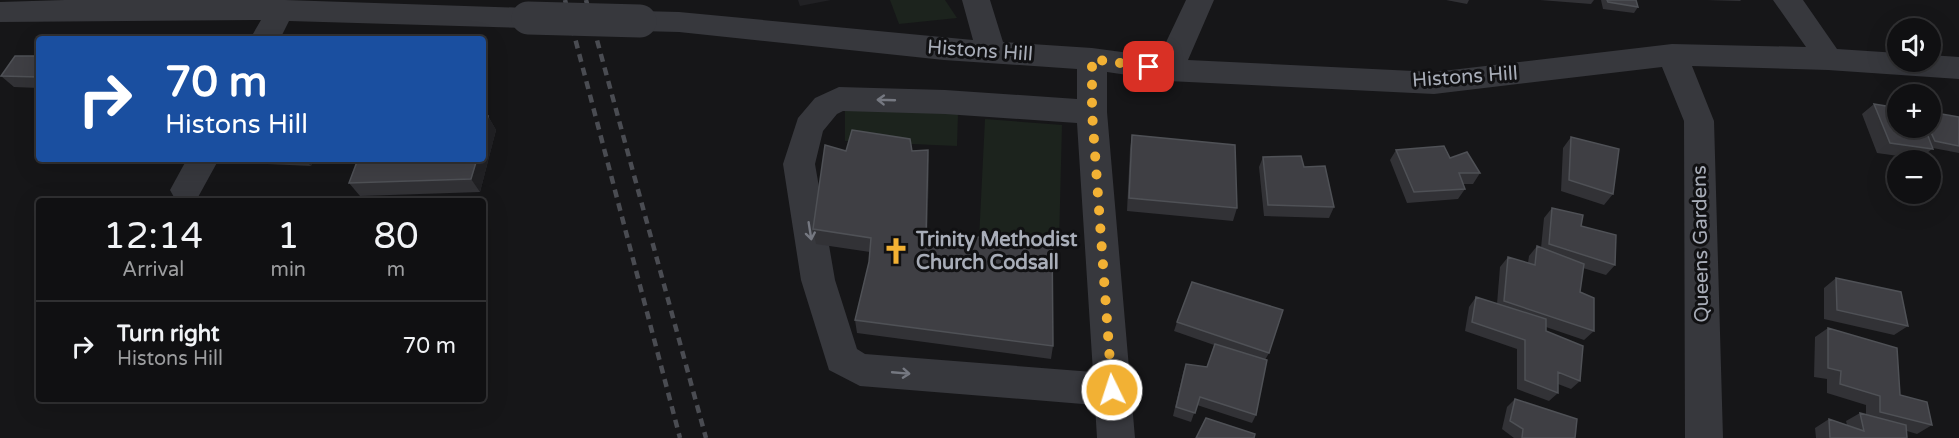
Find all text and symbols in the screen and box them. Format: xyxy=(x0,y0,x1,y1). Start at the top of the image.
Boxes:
map controls xyxy=(1887,18,1941,204)
button: sound xyxy=(1887,18,1941,72)
street label: Histons Hill xyxy=(926,35,1034,67)
pin xyxy=(1123,41,1174,92)
icon: arrive xyxy=(1132,50,1165,83)
text: 70 m xyxy=(165,57,267,108)
icon: right xyxy=(66,60,144,138)
street label: Histons Hill xyxy=(1411,61,1519,93)
button: + xyxy=(1887,84,1941,138)
one-way arrow xyxy=(877,94,897,106)
text: Histons Hill xyxy=(165,108,308,141)
button: − xyxy=(1887,150,1941,204)
street label: Queens Gardens xyxy=(1688,165,1714,323)
text: 12:14 xyxy=(103,215,203,258)
text: 1 xyxy=(277,215,300,258)
text: 80 xyxy=(373,215,419,258)
one-way arrow xyxy=(805,220,816,240)
place label: Trinity Methodist Church Codsall xyxy=(915,228,1078,275)
church icon: Trinity Methodist Church Codsall xyxy=(881,236,911,266)
text: Arrival xyxy=(122,258,184,282)
text: min xyxy=(271,258,306,282)
text: m xyxy=(387,258,405,282)
text: Turn right xyxy=(117,321,219,347)
icon: right xyxy=(66,330,99,363)
text: 70 m xyxy=(402,333,456,359)
text: Histons Hill xyxy=(117,347,223,371)
position arrow xyxy=(1080,358,1144,422)
one-way arrow xyxy=(891,368,911,379)

